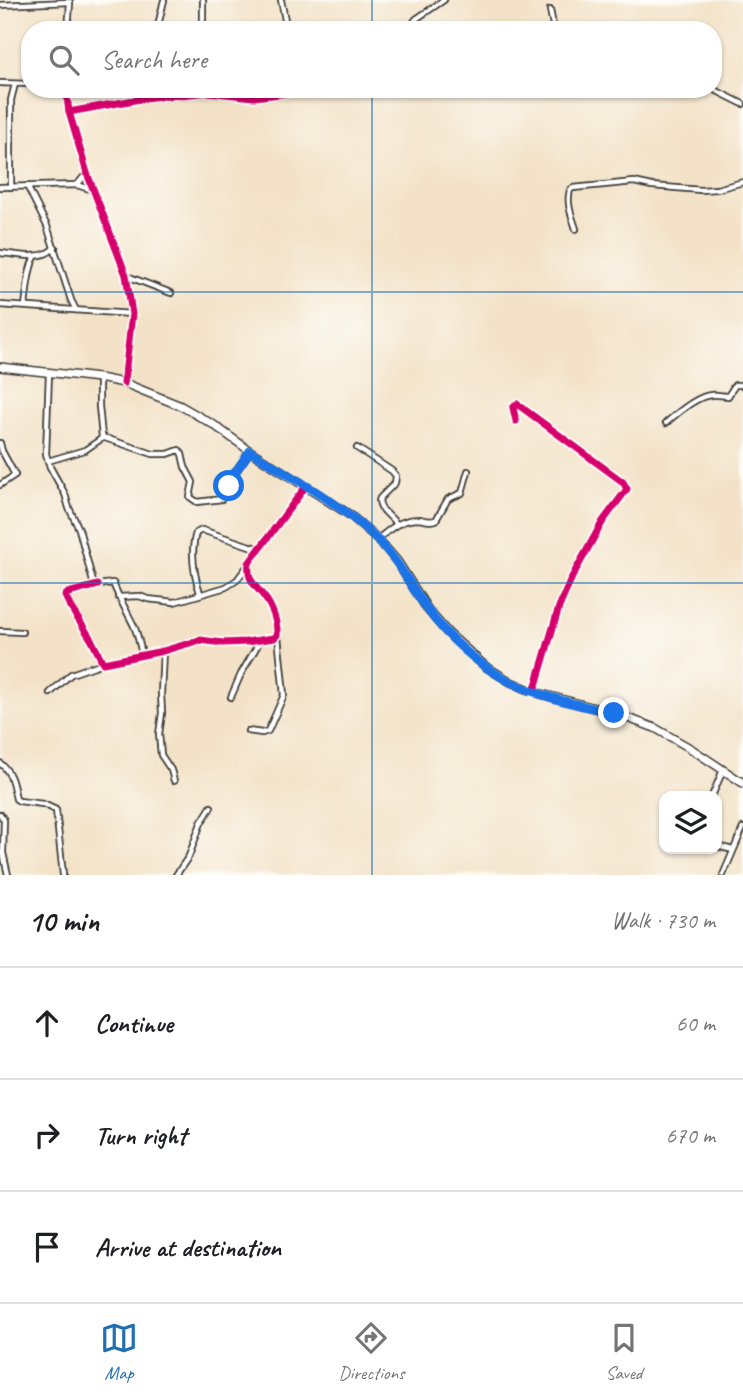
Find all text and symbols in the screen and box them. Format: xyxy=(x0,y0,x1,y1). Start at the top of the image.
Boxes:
search box xyxy=(21,21,722,98)
icon: search xyxy=(45,41,83,79)
text: Search here xyxy=(101,43,207,76)
route start xyxy=(213,470,244,501)
route end xyxy=(598,697,629,728)
map controls xyxy=(659,791,722,854)
button: layers xyxy=(659,791,722,854)
text: 10 min xyxy=(28,902,99,940)
text: Walk · 730 m xyxy=(611,906,715,935)
icon: ahead xyxy=(28,1004,66,1042)
text: Continue xyxy=(95,1007,173,1040)
text: 60 m xyxy=(676,1009,715,1038)
icon: right xyxy=(28,1116,66,1154)
text: Turn right xyxy=(95,1119,186,1152)
text: 670 m xyxy=(666,1121,715,1150)
icon: arrive xyxy=(28,1228,66,1266)
text: Arrive at destination xyxy=(95,1231,281,1264)
tab: Map xyxy=(100,1319,138,1385)
tab: Directions xyxy=(338,1319,405,1385)
tab: Saved xyxy=(605,1319,643,1385)

